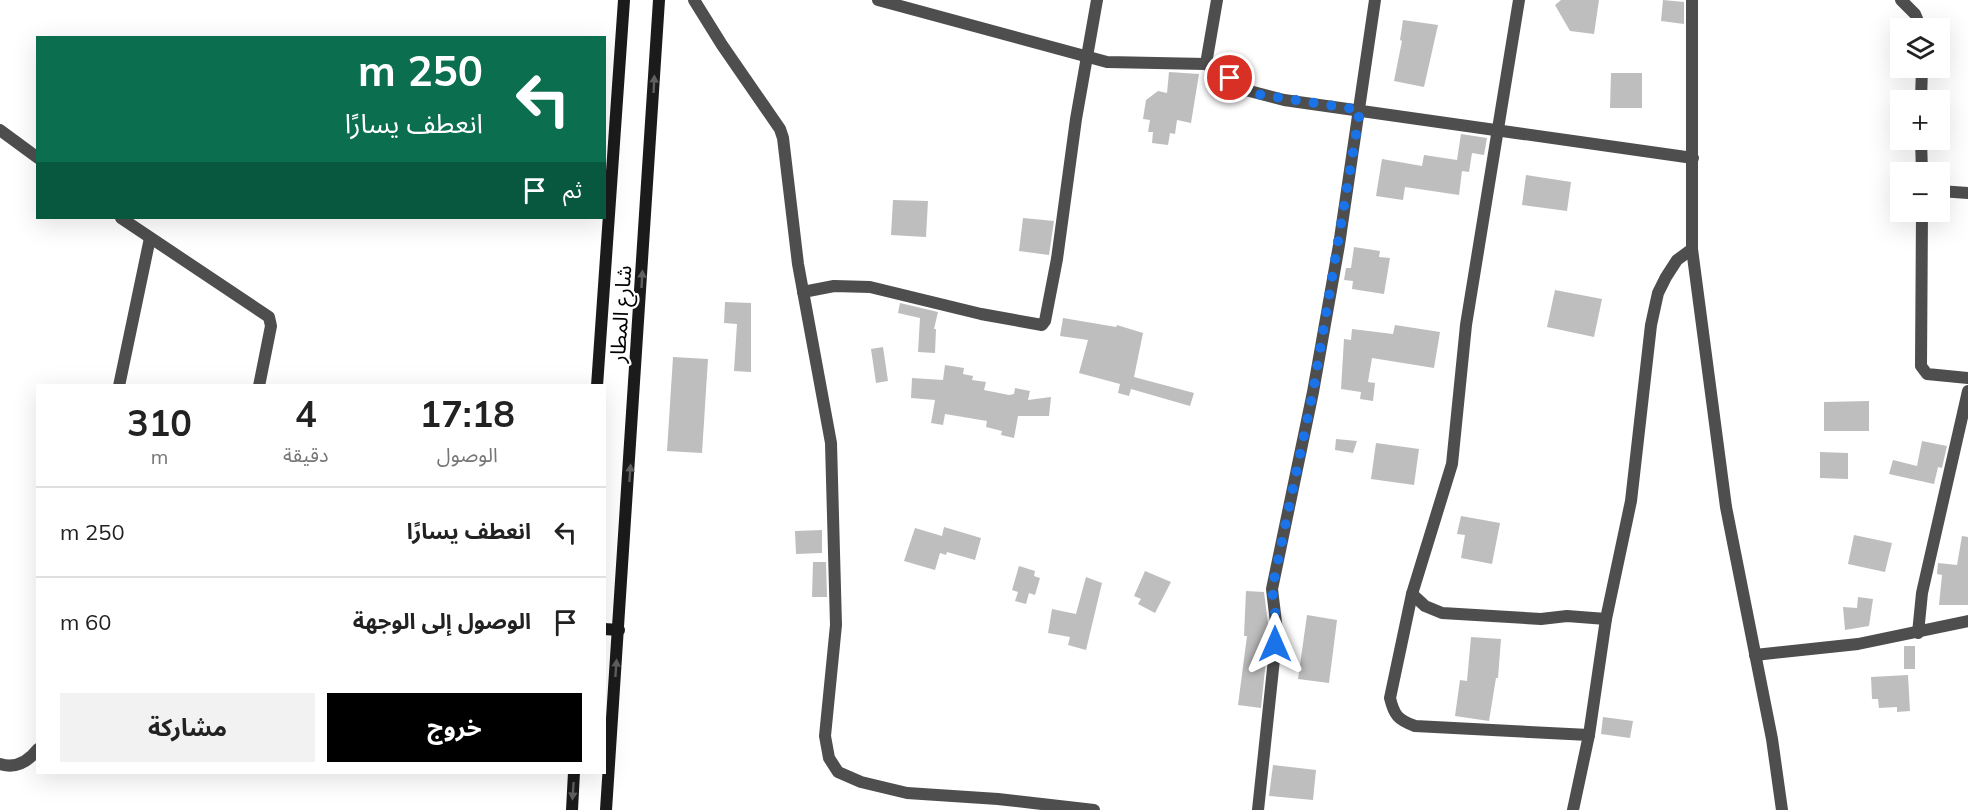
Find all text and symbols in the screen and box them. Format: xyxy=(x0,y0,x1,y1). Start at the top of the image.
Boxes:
map controls xyxy=(1890,18,1950,222)
button: layers xyxy=(1890,18,1950,78)
text: 250 m xyxy=(358,44,483,97)
pin xyxy=(1204,52,1255,103)
icon: left xyxy=(504,60,582,138)
icon: arrive xyxy=(1213,61,1246,94)
one-way arrow xyxy=(649,75,658,94)
button: + xyxy=(1890,90,1950,150)
text: انعطف يسارًا xyxy=(345,106,483,140)
button: − xyxy=(1890,162,1950,222)
icon: arrive xyxy=(518,174,551,207)
text: ثم xyxy=(563,176,582,204)
street label: شارع المطار xyxy=(604,264,639,365)
one-way arrow xyxy=(638,269,647,288)
text: 4 xyxy=(295,391,317,436)
text: 17:18 xyxy=(420,391,515,436)
text: 310 xyxy=(127,400,192,445)
text: دقيقة xyxy=(283,442,329,467)
text: الوصول xyxy=(437,442,498,467)
text: m xyxy=(151,444,168,469)
one-way arrow xyxy=(625,464,634,483)
icon: left xyxy=(549,516,582,549)
text: انعطف يسارًا xyxy=(407,517,531,545)
text: 250 m xyxy=(60,518,125,546)
icon: arrive xyxy=(549,606,582,639)
text: الوصول إلى الوجهة xyxy=(353,607,531,635)
text: 60 m xyxy=(60,608,111,636)
position arrow xyxy=(1243,612,1307,676)
one-way arrow xyxy=(612,658,621,677)
button: مشاركة xyxy=(60,693,315,762)
button: خروج xyxy=(327,693,582,762)
one-way arrow xyxy=(568,782,578,801)

